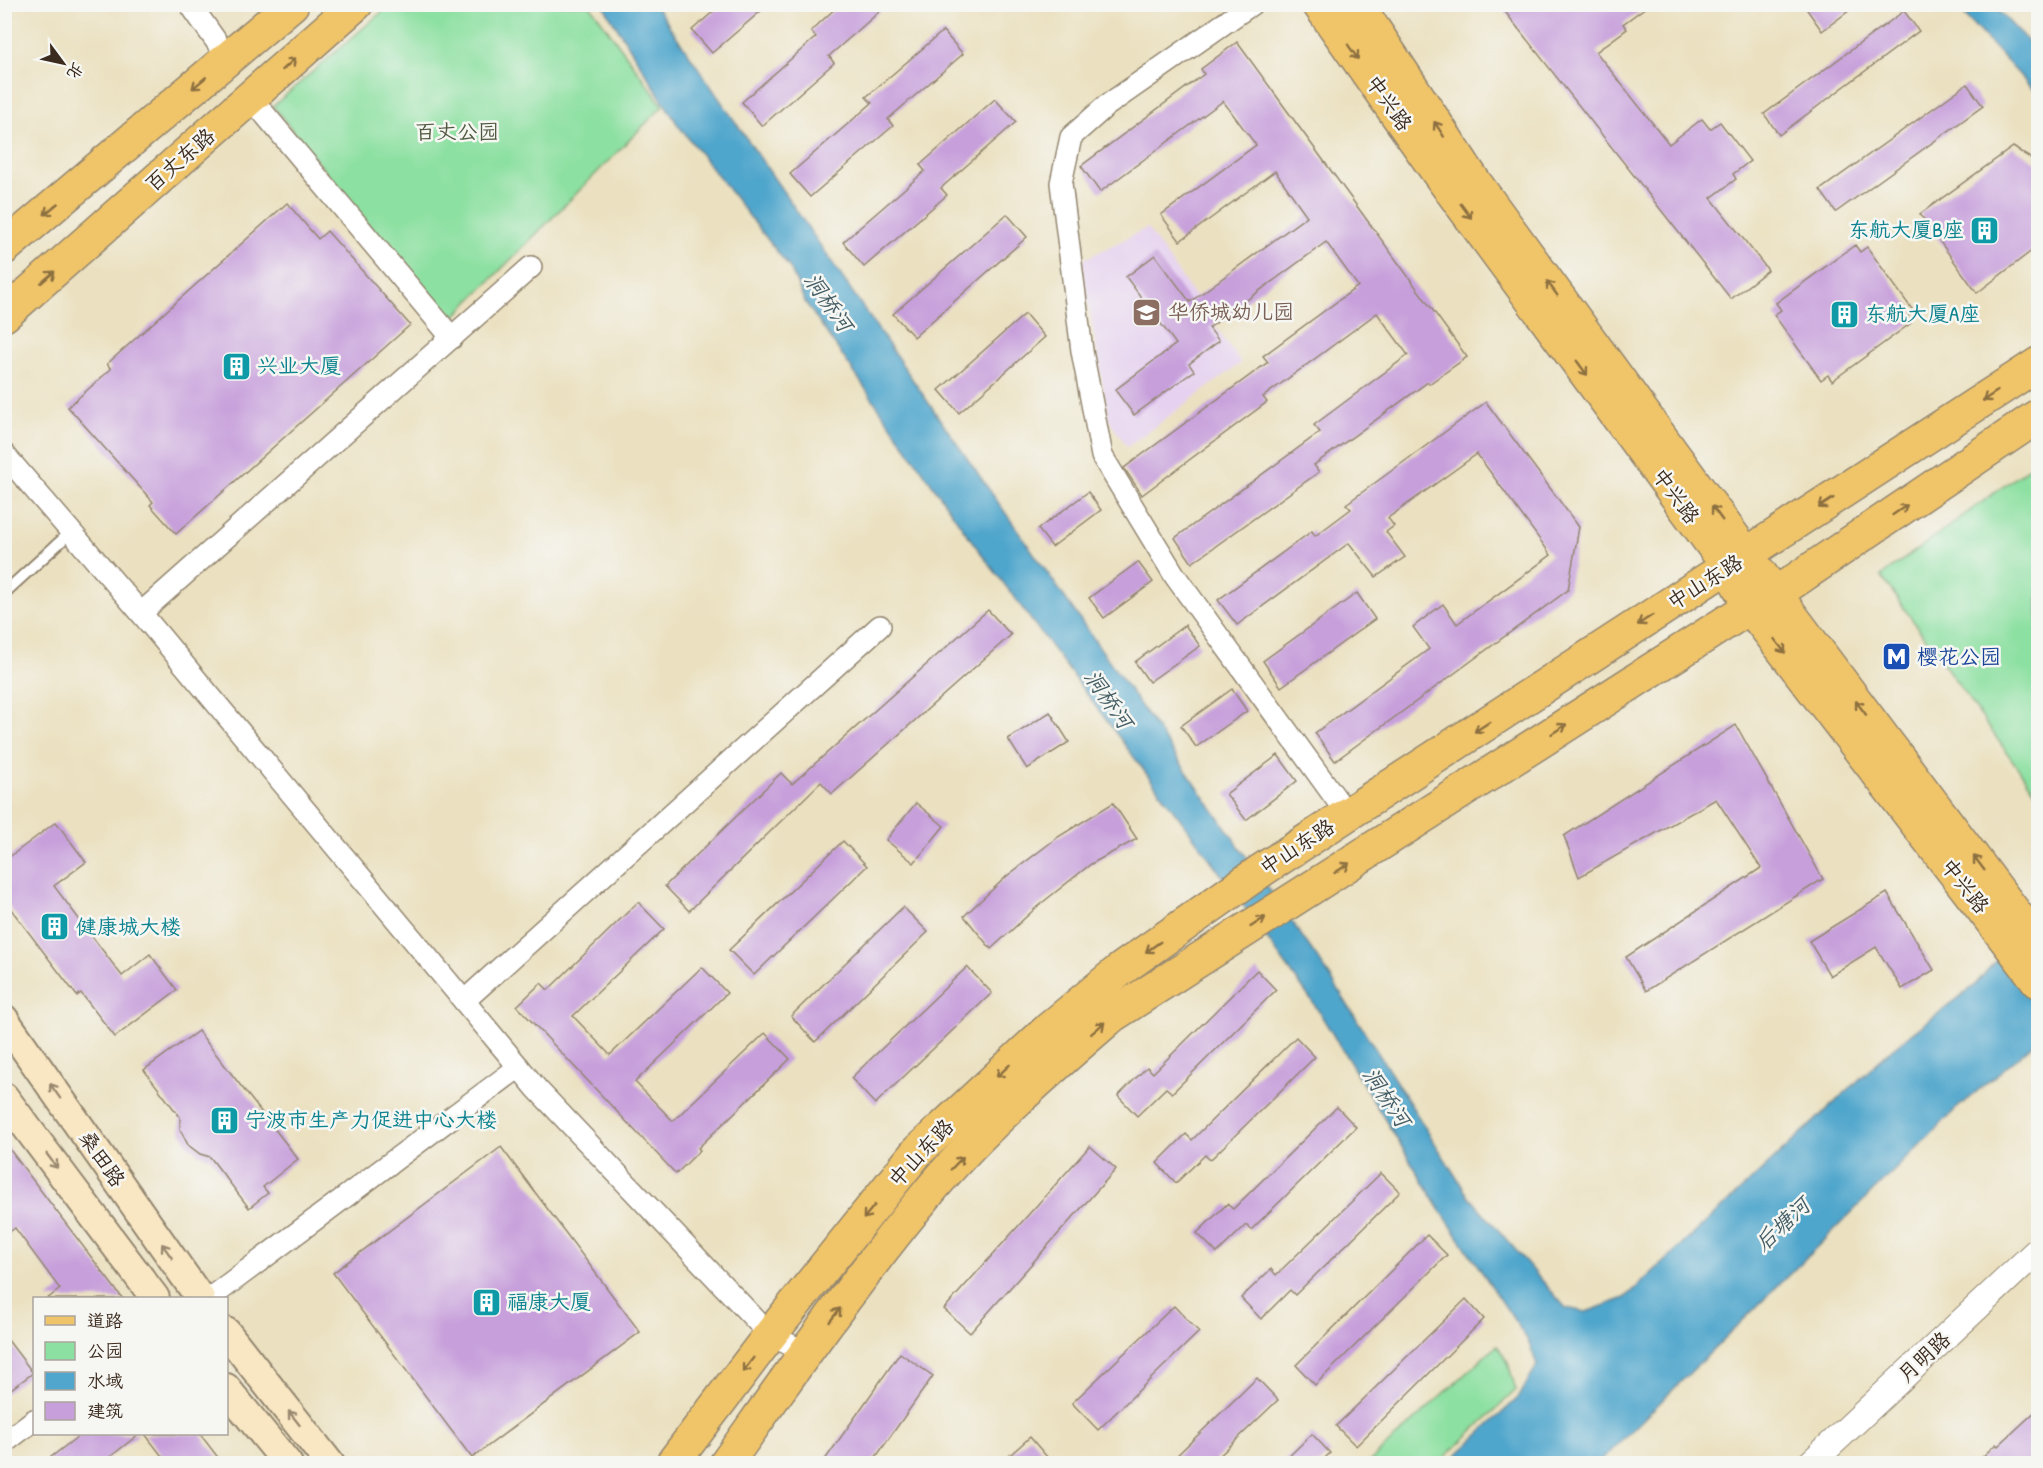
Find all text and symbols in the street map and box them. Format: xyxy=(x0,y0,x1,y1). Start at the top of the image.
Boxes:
north arrow xyxy=(33,33,93,93)
one-way arrow xyxy=(1347,44,1359,60)
one-way arrow xyxy=(281,57,296,71)
text: 北 xyxy=(62,58,89,84)
street label: 中兴路 xyxy=(1359,69,1419,137)
one-way arrow xyxy=(192,76,207,90)
park label: 百丈公园 xyxy=(415,117,499,146)
street label: 百丈东路 xyxy=(138,121,221,198)
one-way arrow xyxy=(1433,121,1445,138)
one-way arrow xyxy=(43,203,59,216)
one-way arrow xyxy=(1460,203,1472,219)
building icon: 东航大厦B座 xyxy=(1969,214,2001,246)
place label: 东航大厦B座 xyxy=(1848,215,1964,244)
water label: 洞桥河 xyxy=(798,266,862,340)
one-way arrow xyxy=(40,270,55,284)
one-way arrow xyxy=(1546,280,1558,296)
school or university icon: 华侨城幼儿园 xyxy=(1131,296,1163,328)
place label: 华侨城幼儿园 xyxy=(1168,297,1294,326)
building icon: 东航大厦A座 xyxy=(1828,298,1860,330)
place label: 东航大厦A座 xyxy=(1865,299,1980,328)
building icon: 兴业大厦 xyxy=(220,350,252,382)
place label: 兴业大厦 xyxy=(257,351,341,380)
one-way arrow xyxy=(1575,360,1588,376)
one-way arrow xyxy=(1981,390,1998,403)
street label: 中兴路 xyxy=(1646,462,1707,530)
one-way arrow xyxy=(1819,497,1835,509)
one-way arrow xyxy=(1891,504,1907,516)
one-way arrow xyxy=(1711,505,1723,521)
street label: 中山东路 xyxy=(1661,547,1748,616)
one-way arrow xyxy=(1637,614,1654,626)
one-way arrow xyxy=(1774,638,1786,654)
metro station icon: 樱花公园 xyxy=(1880,641,1912,673)
place label: 樱花公园 xyxy=(1917,642,2001,671)
water label: 洞桥河 xyxy=(1078,663,1142,737)
one-way arrow xyxy=(1855,700,1867,716)
one-way arrow xyxy=(1473,720,1490,733)
one-way arrow xyxy=(1551,723,1567,735)
street label: 中山东路 xyxy=(1254,812,1340,882)
street label: 中兴路 xyxy=(1935,852,1996,919)
one-way arrow xyxy=(1972,856,1985,872)
one-way arrow xyxy=(1333,862,1350,874)
building icon: 健康城大楼 xyxy=(39,911,71,943)
place label: 健康城大楼 xyxy=(76,912,181,941)
one-way arrow xyxy=(1249,916,1266,928)
one-way arrow xyxy=(1146,941,1162,953)
one-way arrow xyxy=(1090,1021,1105,1035)
water label: 洞桥河 xyxy=(1356,1061,1420,1135)
one-way arrow xyxy=(996,1064,1011,1079)
one-way arrow xyxy=(49,1083,61,1099)
building icon: 宁波市生产力促进中心大楼 xyxy=(208,1104,240,1136)
place label: 宁波市生产力促进中心大楼 xyxy=(245,1105,497,1134)
street label: 中山东路 xyxy=(881,1112,960,1193)
street label: 桑田路 xyxy=(72,1125,132,1193)
one-way arrow xyxy=(46,1152,58,1168)
one-way arrow xyxy=(949,1155,964,1170)
water label: 后塘河 xyxy=(1748,1188,1819,1257)
one-way arrow xyxy=(862,1204,875,1220)
one-way arrow xyxy=(161,1243,173,1259)
building icon: 福康大厦 xyxy=(470,1286,502,1318)
place label: 福康大厦 xyxy=(507,1287,591,1316)
legend xyxy=(33,1297,228,1435)
one-way arrow xyxy=(828,1307,841,1323)
text: 道路 xyxy=(87,1308,123,1333)
street label: 月明路 xyxy=(1891,1325,1957,1389)
text: 公园 xyxy=(87,1338,123,1363)
one-way arrow xyxy=(741,1356,754,1372)
text: 水域 xyxy=(87,1368,123,1393)
text: 建筑 xyxy=(87,1398,123,1423)
one-way arrow xyxy=(287,1410,300,1426)

